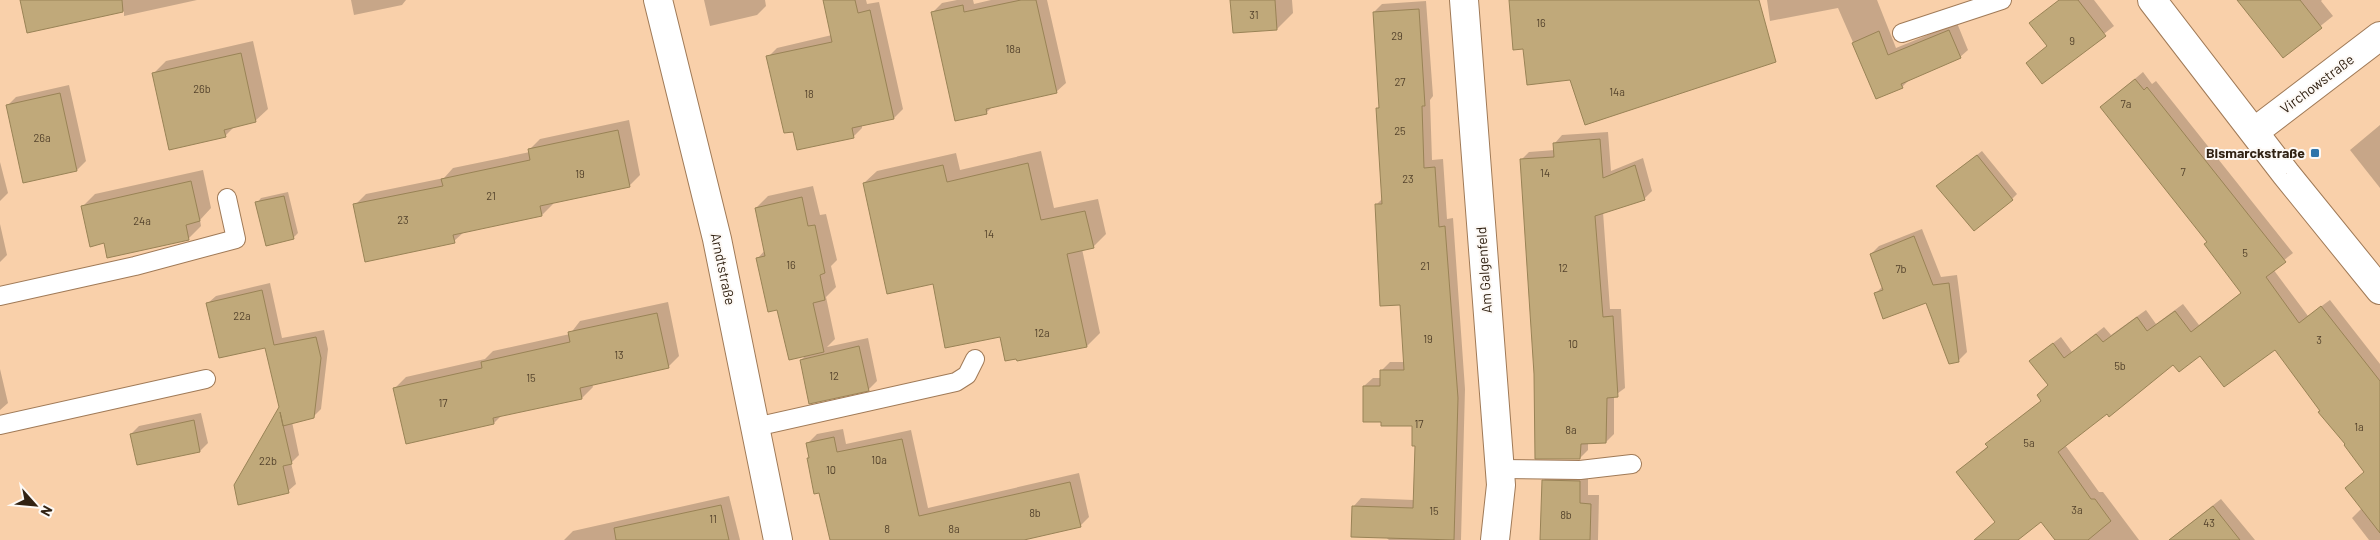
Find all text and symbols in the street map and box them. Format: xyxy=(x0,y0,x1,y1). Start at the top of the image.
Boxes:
house number: 31 xyxy=(1249,8,1259,21)
house number: 16 xyxy=(1536,16,1546,29)
house number: 29 xyxy=(1391,29,1403,42)
house number: 9 xyxy=(2069,34,2075,47)
house number: 18a xyxy=(1005,42,1021,55)
street label: Virchowstraße xyxy=(2276,50,2357,117)
house number: 27 xyxy=(1394,75,1406,88)
house number: 26b xyxy=(193,82,211,95)
house number: 14a xyxy=(1609,85,1625,98)
house number: 18 xyxy=(804,87,814,100)
house number: 7a xyxy=(2121,97,2131,110)
house number: 25 xyxy=(1394,124,1406,137)
house number: 26a xyxy=(33,131,51,144)
place label: Bismarckstraße xyxy=(2206,144,2305,161)
marker: Bismarckstraße xyxy=(2309,147,2321,159)
house number: 7 xyxy=(2180,165,2186,178)
house number: 14 xyxy=(1540,166,1550,179)
house number: 19 xyxy=(575,167,585,180)
house number: 23 xyxy=(1402,172,1414,185)
house number: 21 xyxy=(486,189,496,202)
house number: 23 xyxy=(397,213,409,226)
house number: 24a xyxy=(133,214,151,227)
street label: Am Galgenfeld xyxy=(1472,226,1495,314)
house number: 14 xyxy=(984,227,994,240)
street label: Arndtstraße xyxy=(708,231,739,306)
house number: 5 xyxy=(2242,246,2248,259)
house number: 16 xyxy=(786,258,796,271)
house number: 21 xyxy=(1420,259,1430,272)
house number: 12 xyxy=(1558,261,1568,274)
house number: 7b xyxy=(1895,262,1907,275)
house number: 22a xyxy=(233,309,251,322)
house number: 12a xyxy=(1034,326,1050,339)
house number: 19 xyxy=(1423,332,1433,345)
house number: 3 xyxy=(2316,333,2322,346)
house number: 10 xyxy=(1568,337,1578,350)
house number: 13 xyxy=(614,348,624,361)
house number: 5b xyxy=(2114,359,2126,372)
house number: 12 xyxy=(829,369,839,382)
house number: 15 xyxy=(526,371,536,384)
house number: 17 xyxy=(438,396,448,409)
house number: 17 xyxy=(1414,417,1424,430)
house number: 1a xyxy=(2354,420,2364,433)
house number: 8a xyxy=(1565,423,1577,436)
house number: 5a xyxy=(2023,436,2035,449)
house number: 10a xyxy=(871,453,887,466)
house number: 22b xyxy=(259,454,277,467)
house number: 10 xyxy=(826,463,836,476)
north arrow xyxy=(10,480,60,530)
text: N xyxy=(37,503,57,519)
house number: 3a xyxy=(2071,503,2083,516)
house number: 15 xyxy=(1429,504,1439,517)
house number: 8b xyxy=(1029,506,1041,519)
house number: 8b xyxy=(1560,508,1572,521)
house number: 11 xyxy=(709,512,717,525)
house number: 43 xyxy=(2203,516,2215,529)
house number: 8 xyxy=(884,522,890,535)
house number: 8a xyxy=(948,522,960,535)

